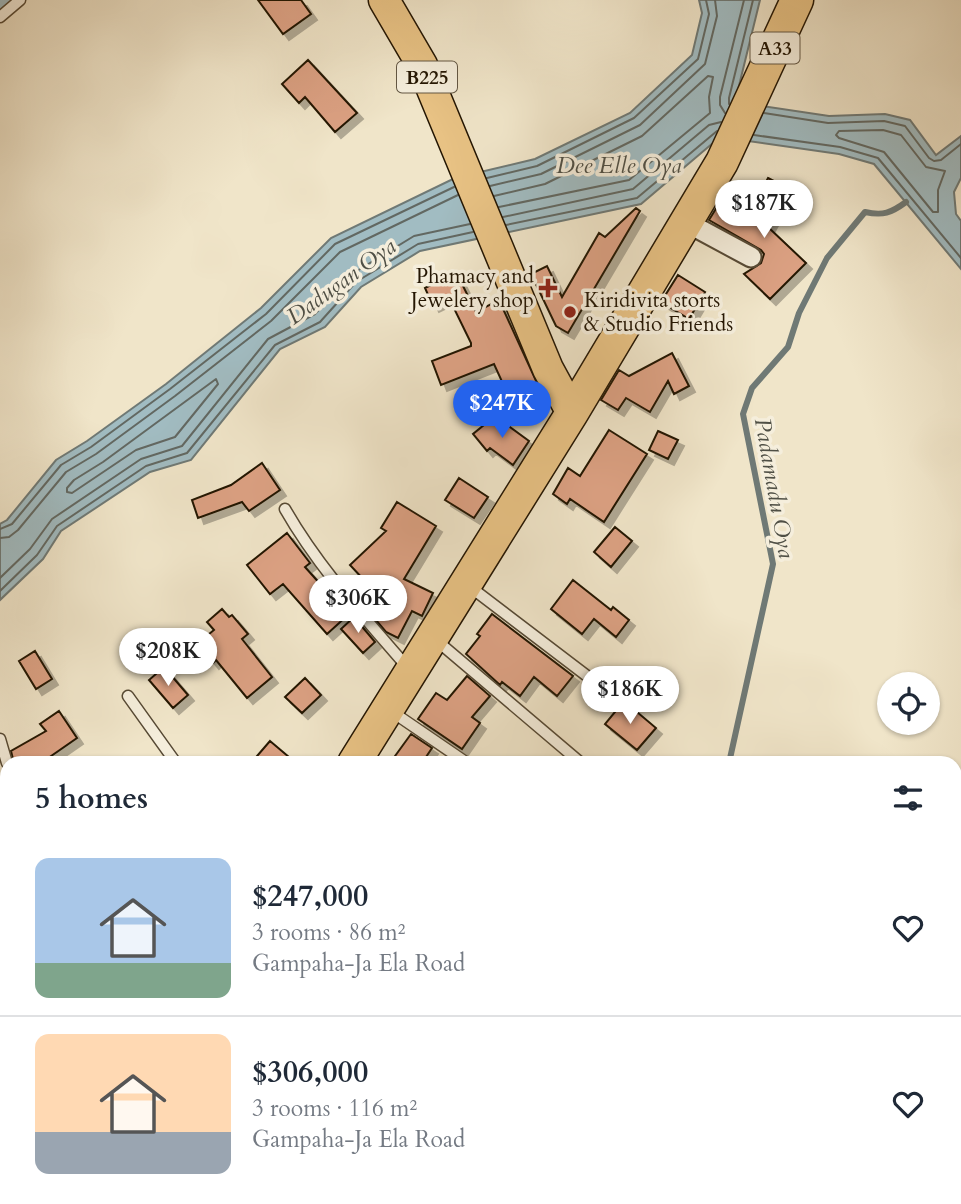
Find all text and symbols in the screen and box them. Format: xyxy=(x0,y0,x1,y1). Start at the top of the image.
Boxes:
road number: A33 xyxy=(750,32,800,64)
road number: B225 xyxy=(397,61,457,92)
water label: Dee Elle Oya xyxy=(556,150,682,181)
pin: $187K xyxy=(715,180,813,240)
text: $187K xyxy=(731,187,797,218)
water label: Dadugan Oya xyxy=(280,231,402,332)
place label: Phamacy and Jewelery shop xyxy=(408,262,534,315)
marker: Phamacy and Jewelery shop xyxy=(540,280,556,296)
place label: Kiridivita storts & Studio Friends xyxy=(584,286,733,339)
marker: Kiridivita storts & Studio Friends xyxy=(562,304,578,320)
pin: $247K xyxy=(453,380,551,440)
text: $247K xyxy=(469,387,535,418)
water label: Padamadu Oya xyxy=(747,415,802,561)
pin: $306K xyxy=(309,576,407,635)
text: $306K xyxy=(325,582,391,613)
pin: $208K xyxy=(119,628,217,688)
text: $208K xyxy=(135,635,201,666)
pin: $186K xyxy=(581,666,679,726)
map controls xyxy=(877,672,940,735)
button: locate xyxy=(877,672,940,735)
text: $186K xyxy=(597,673,663,704)
text: 5 homes xyxy=(35,778,148,819)
icon: filters xyxy=(889,779,927,817)
text: $247,000 xyxy=(252,876,368,917)
icon: home xyxy=(91,886,175,970)
icon: heart xyxy=(889,909,927,947)
text: 3 rooms · 86 m² xyxy=(252,917,405,948)
text: Gampaha-Ja Ela Road xyxy=(252,948,465,979)
text: $306,000 xyxy=(252,1052,368,1093)
icon: home xyxy=(91,1062,175,1146)
icon: heart xyxy=(889,1085,927,1123)
text: 3 rooms · 116 m² xyxy=(252,1093,417,1124)
text: Gampaha-Ja Ela Road xyxy=(252,1124,465,1155)

